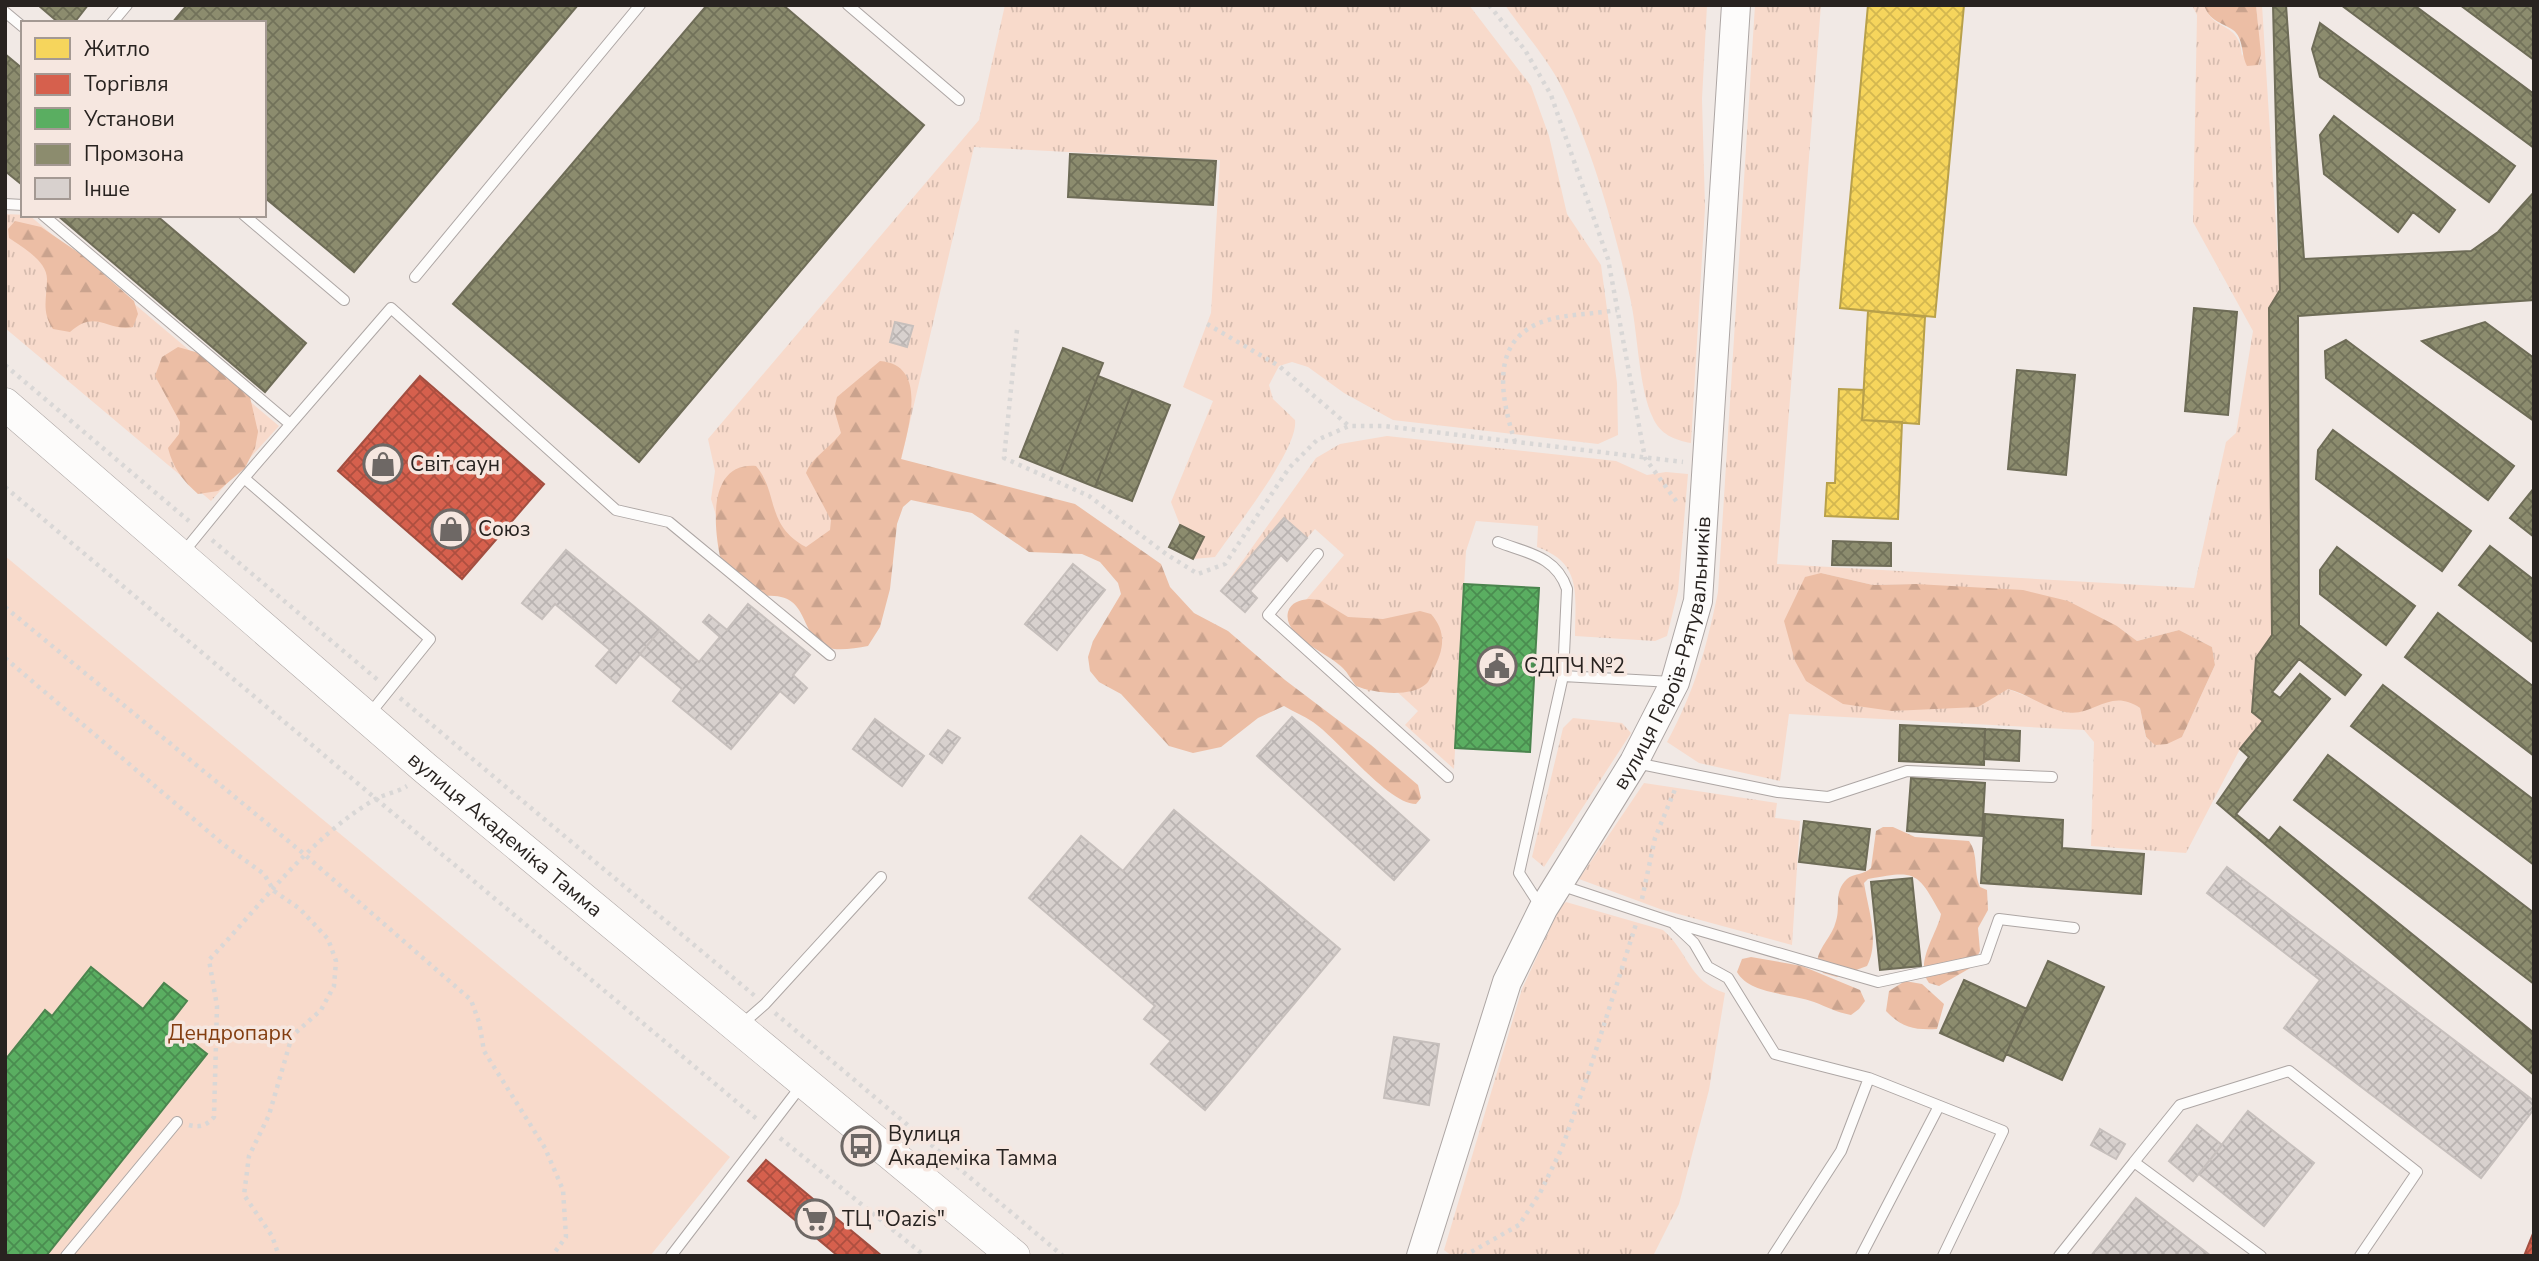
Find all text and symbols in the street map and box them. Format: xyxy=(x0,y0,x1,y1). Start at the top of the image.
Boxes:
legend xyxy=(21,21,266,217)
text: Житло xyxy=(84,35,150,63)
text: Торгівля xyxy=(84,70,168,98)
text: Установи xyxy=(83,105,175,133)
text: Промзона xyxy=(84,140,184,168)
text: Інше xyxy=(84,175,130,203)
shop icon: Світ саун xyxy=(362,443,404,485)
place label: Світ саун xyxy=(410,450,500,478)
shop icon: Союз xyxy=(430,508,472,550)
place label: Союз xyxy=(478,515,530,543)
street label: вулиця Героїв-Рятувальників xyxy=(1606,515,1717,795)
public building icon: СДПЧ №2 xyxy=(1476,645,1518,687)
place label: СДПЧ №2 xyxy=(1524,652,1625,680)
street label: вулиця Академіка Тамма xyxy=(402,745,609,923)
park label: Дендропарк xyxy=(168,1019,293,1047)
place label: Вулиця Академіка Тамма xyxy=(888,1120,1058,1172)
bus stop icon: Вулиця Академіка Тамма xyxy=(840,1125,882,1167)
supermarket icon: ТЦ "Oazis" xyxy=(794,1198,836,1240)
place label: ТЦ "Oazis" xyxy=(842,1205,945,1233)

